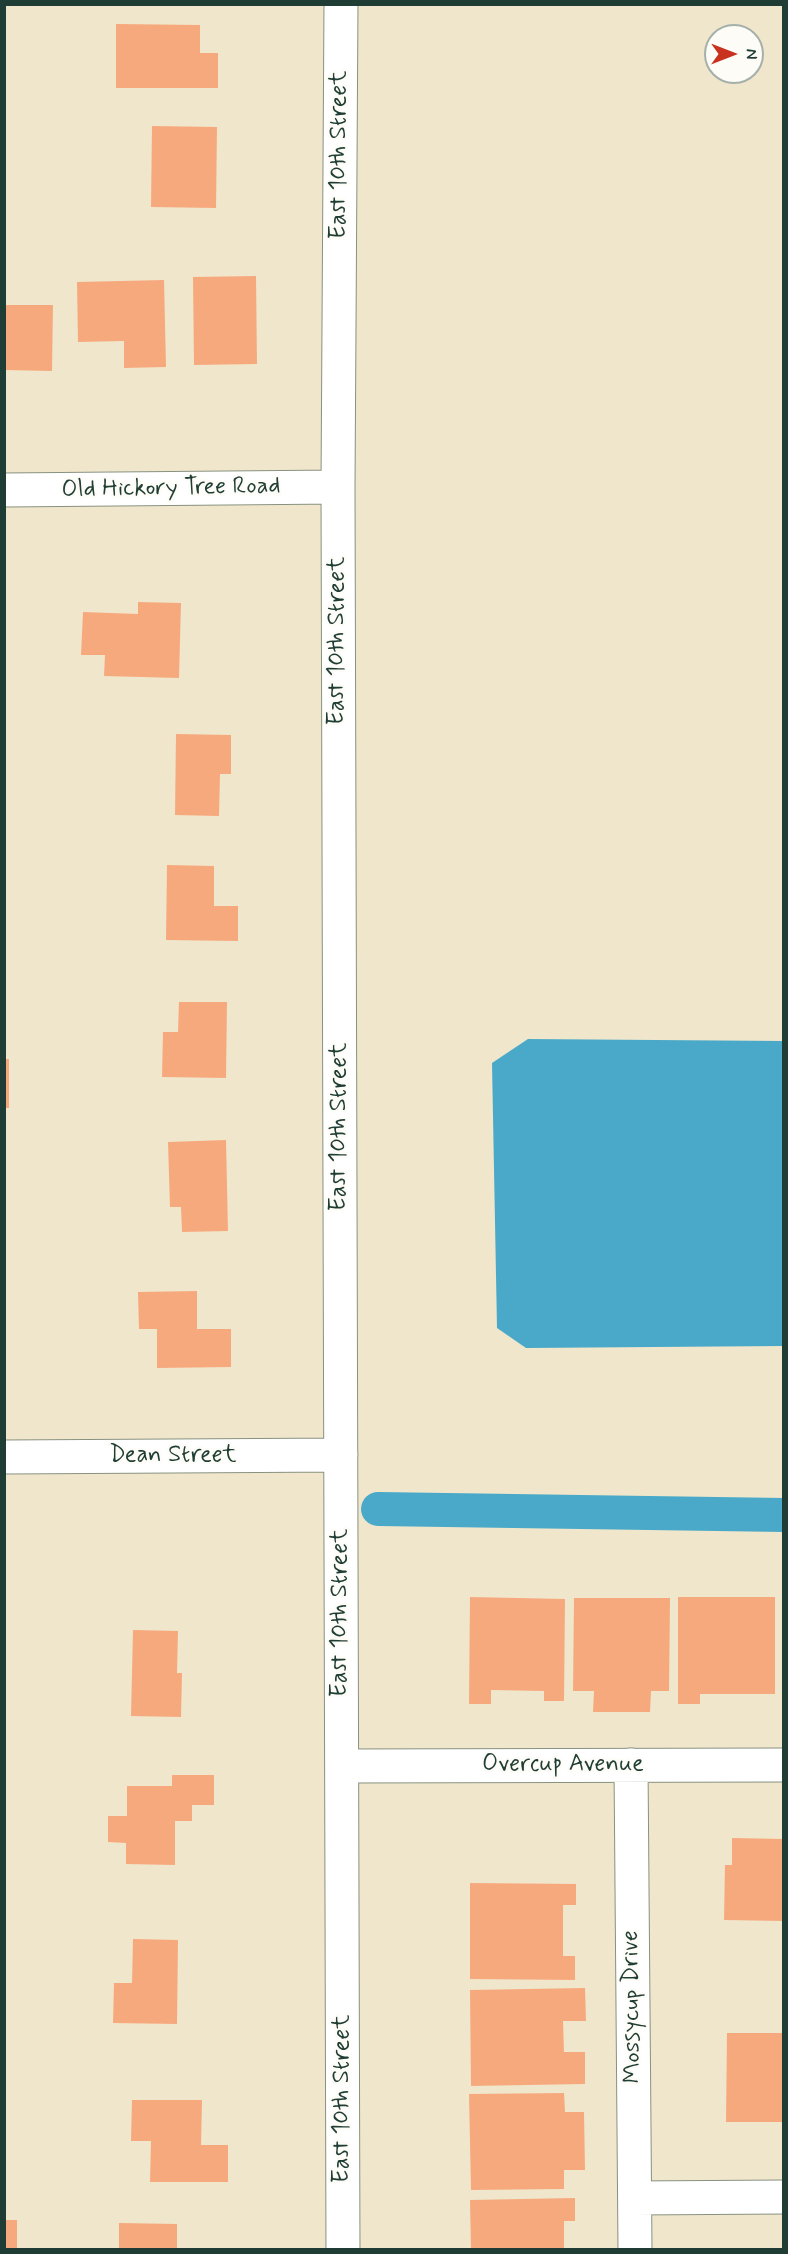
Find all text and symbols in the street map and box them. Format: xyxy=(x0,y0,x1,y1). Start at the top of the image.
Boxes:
north arrow xyxy=(704,24,764,84)
text: N xyxy=(740,49,761,59)
street label: East 10th Street xyxy=(326,71,354,239)
street label: Old Hickory Tree Road xyxy=(61,473,281,505)
street label: East 10th Street xyxy=(324,557,352,725)
street label: East 10th Street xyxy=(326,1043,354,1211)
street label: Dean Street xyxy=(109,1442,237,1470)
street label: East 10th Street xyxy=(327,1529,355,1697)
street label: Overcup Avenue xyxy=(482,1751,644,1779)
street label: Mossycup Drive xyxy=(617,1930,649,2084)
street label: East 10th Street xyxy=(329,2015,357,2183)

